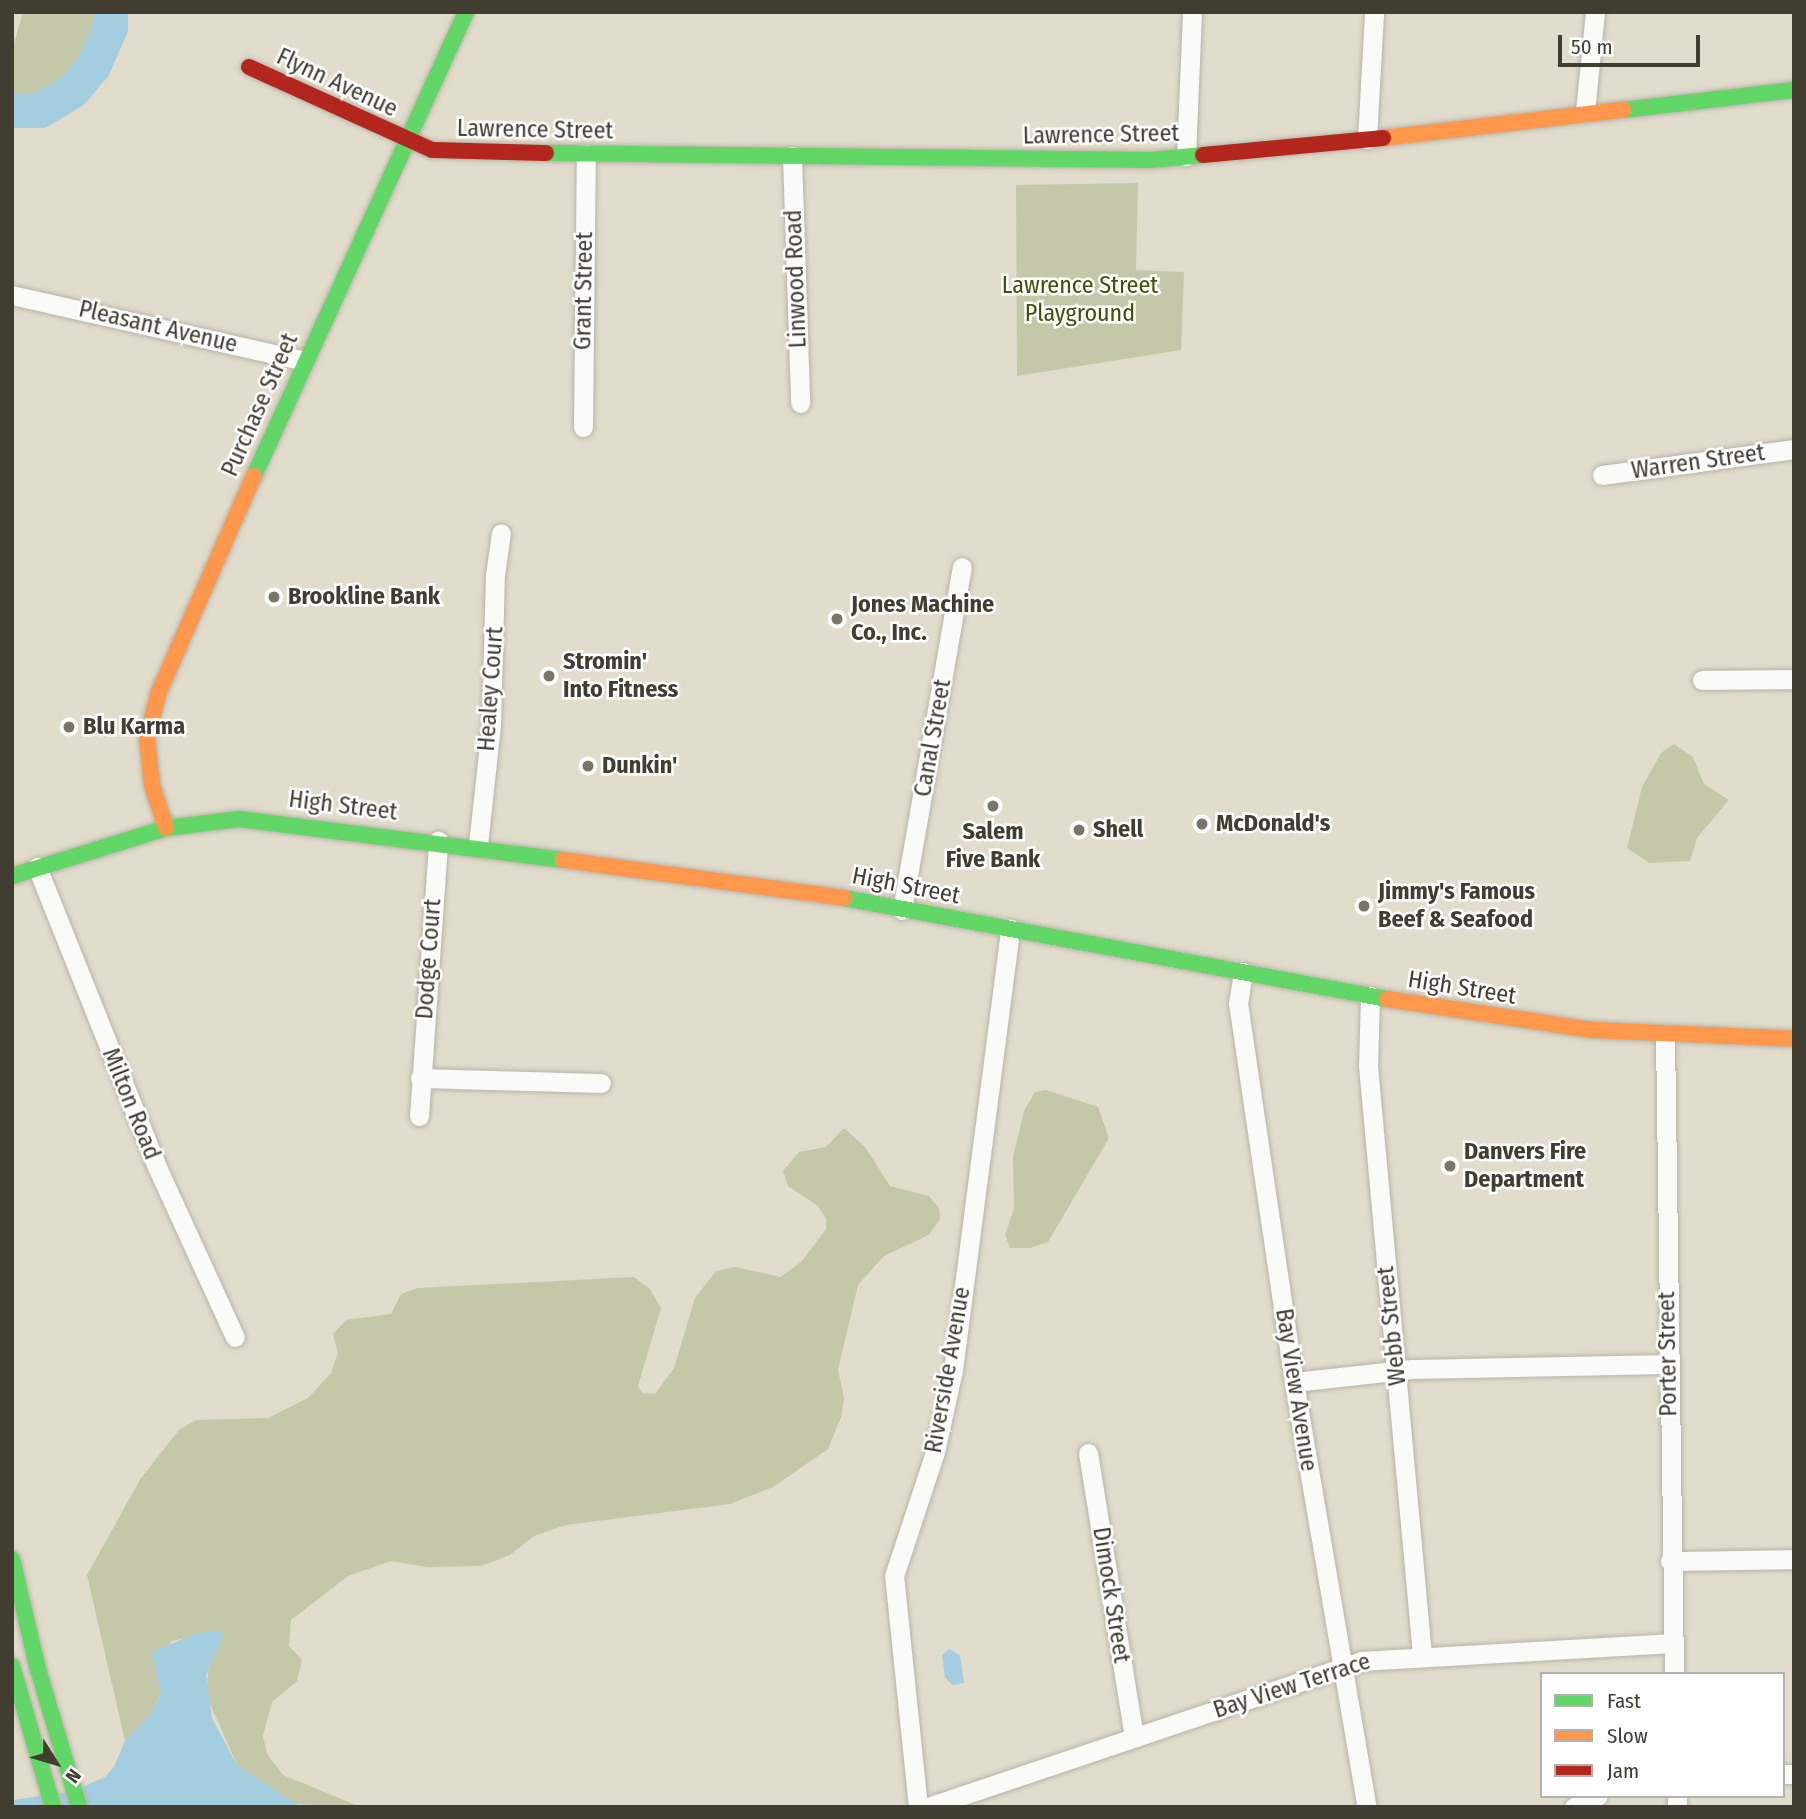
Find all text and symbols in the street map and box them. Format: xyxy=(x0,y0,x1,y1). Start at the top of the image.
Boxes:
scale bar xyxy=(1561,21,1703,65)
text: 50 m xyxy=(1571,34,1613,60)
street label: Flynn Avenue xyxy=(272,42,402,124)
street label: Lawrence Street xyxy=(457,114,613,146)
street label: Lawrence Street xyxy=(1023,119,1179,151)
street label: Linwood Road xyxy=(779,209,813,349)
street label: Grant Street xyxy=(569,232,599,350)
park label: Lawrence Street Playground xyxy=(1002,272,1158,328)
street label: Pleasant Avenue xyxy=(76,295,240,359)
street label: Purchase Street xyxy=(216,329,304,481)
street label: Warren Street xyxy=(1630,438,1766,486)
place label: Brookline Bank xyxy=(288,583,440,611)
marker: Brookline Bank xyxy=(266,589,282,605)
place label: Jones Machine Co., Inc. xyxy=(851,591,994,647)
marker: Jones Machine Co., Inc. xyxy=(829,611,845,627)
street label: Healey Court xyxy=(472,626,510,752)
place label: Stromin' Into Fitness xyxy=(563,648,678,704)
marker: Stromin' Into Fitness xyxy=(541,668,557,684)
street label: Canal Street xyxy=(908,677,958,799)
place label: Blu Karma xyxy=(83,713,185,741)
marker: Blu Karma xyxy=(61,719,77,735)
place label: Dunkin' xyxy=(602,752,677,780)
marker: Dunkin' xyxy=(580,758,596,774)
street label: High Street xyxy=(287,785,399,827)
marker: Salem Five Bank xyxy=(985,798,1001,814)
place label: McDonald's xyxy=(1216,810,1330,838)
place label: Shell xyxy=(1093,816,1143,844)
marker: McDonald's xyxy=(1194,816,1210,832)
place label: Salem Five Bank xyxy=(946,818,1040,874)
marker: Shell xyxy=(1071,822,1087,838)
street label: High Street xyxy=(850,861,962,911)
place label: Jimmy's Famous Beef & Seafood xyxy=(1378,878,1535,934)
street label: Dodge Court xyxy=(410,898,448,1020)
marker: Jimmy's Famous Beef & Seafood xyxy=(1356,898,1372,914)
street label: High Street xyxy=(1406,965,1518,1011)
street label: Milton Road xyxy=(96,1044,166,1164)
place label: Danvers Fire Department xyxy=(1464,1138,1586,1194)
marker: Danvers Fire Department xyxy=(1442,1158,1458,1174)
street label: Webb Street xyxy=(1371,1265,1413,1387)
street label: Riverside Avenue xyxy=(919,1285,977,1455)
street label: Porter Street xyxy=(1653,1291,1683,1417)
street label: Bay View Avenue xyxy=(1269,1307,1323,1473)
street label: Dimock Street xyxy=(1086,1525,1136,1665)
street label: Bay View Terrace xyxy=(1210,1647,1374,1725)
legend xyxy=(1540,1672,1785,1798)
text: Fast xyxy=(1607,1688,1641,1714)
text: Slow xyxy=(1607,1723,1648,1749)
north arrow xyxy=(21,1728,91,1798)
text: Jam xyxy=(1607,1758,1639,1784)
text: N xyxy=(61,1764,86,1787)

